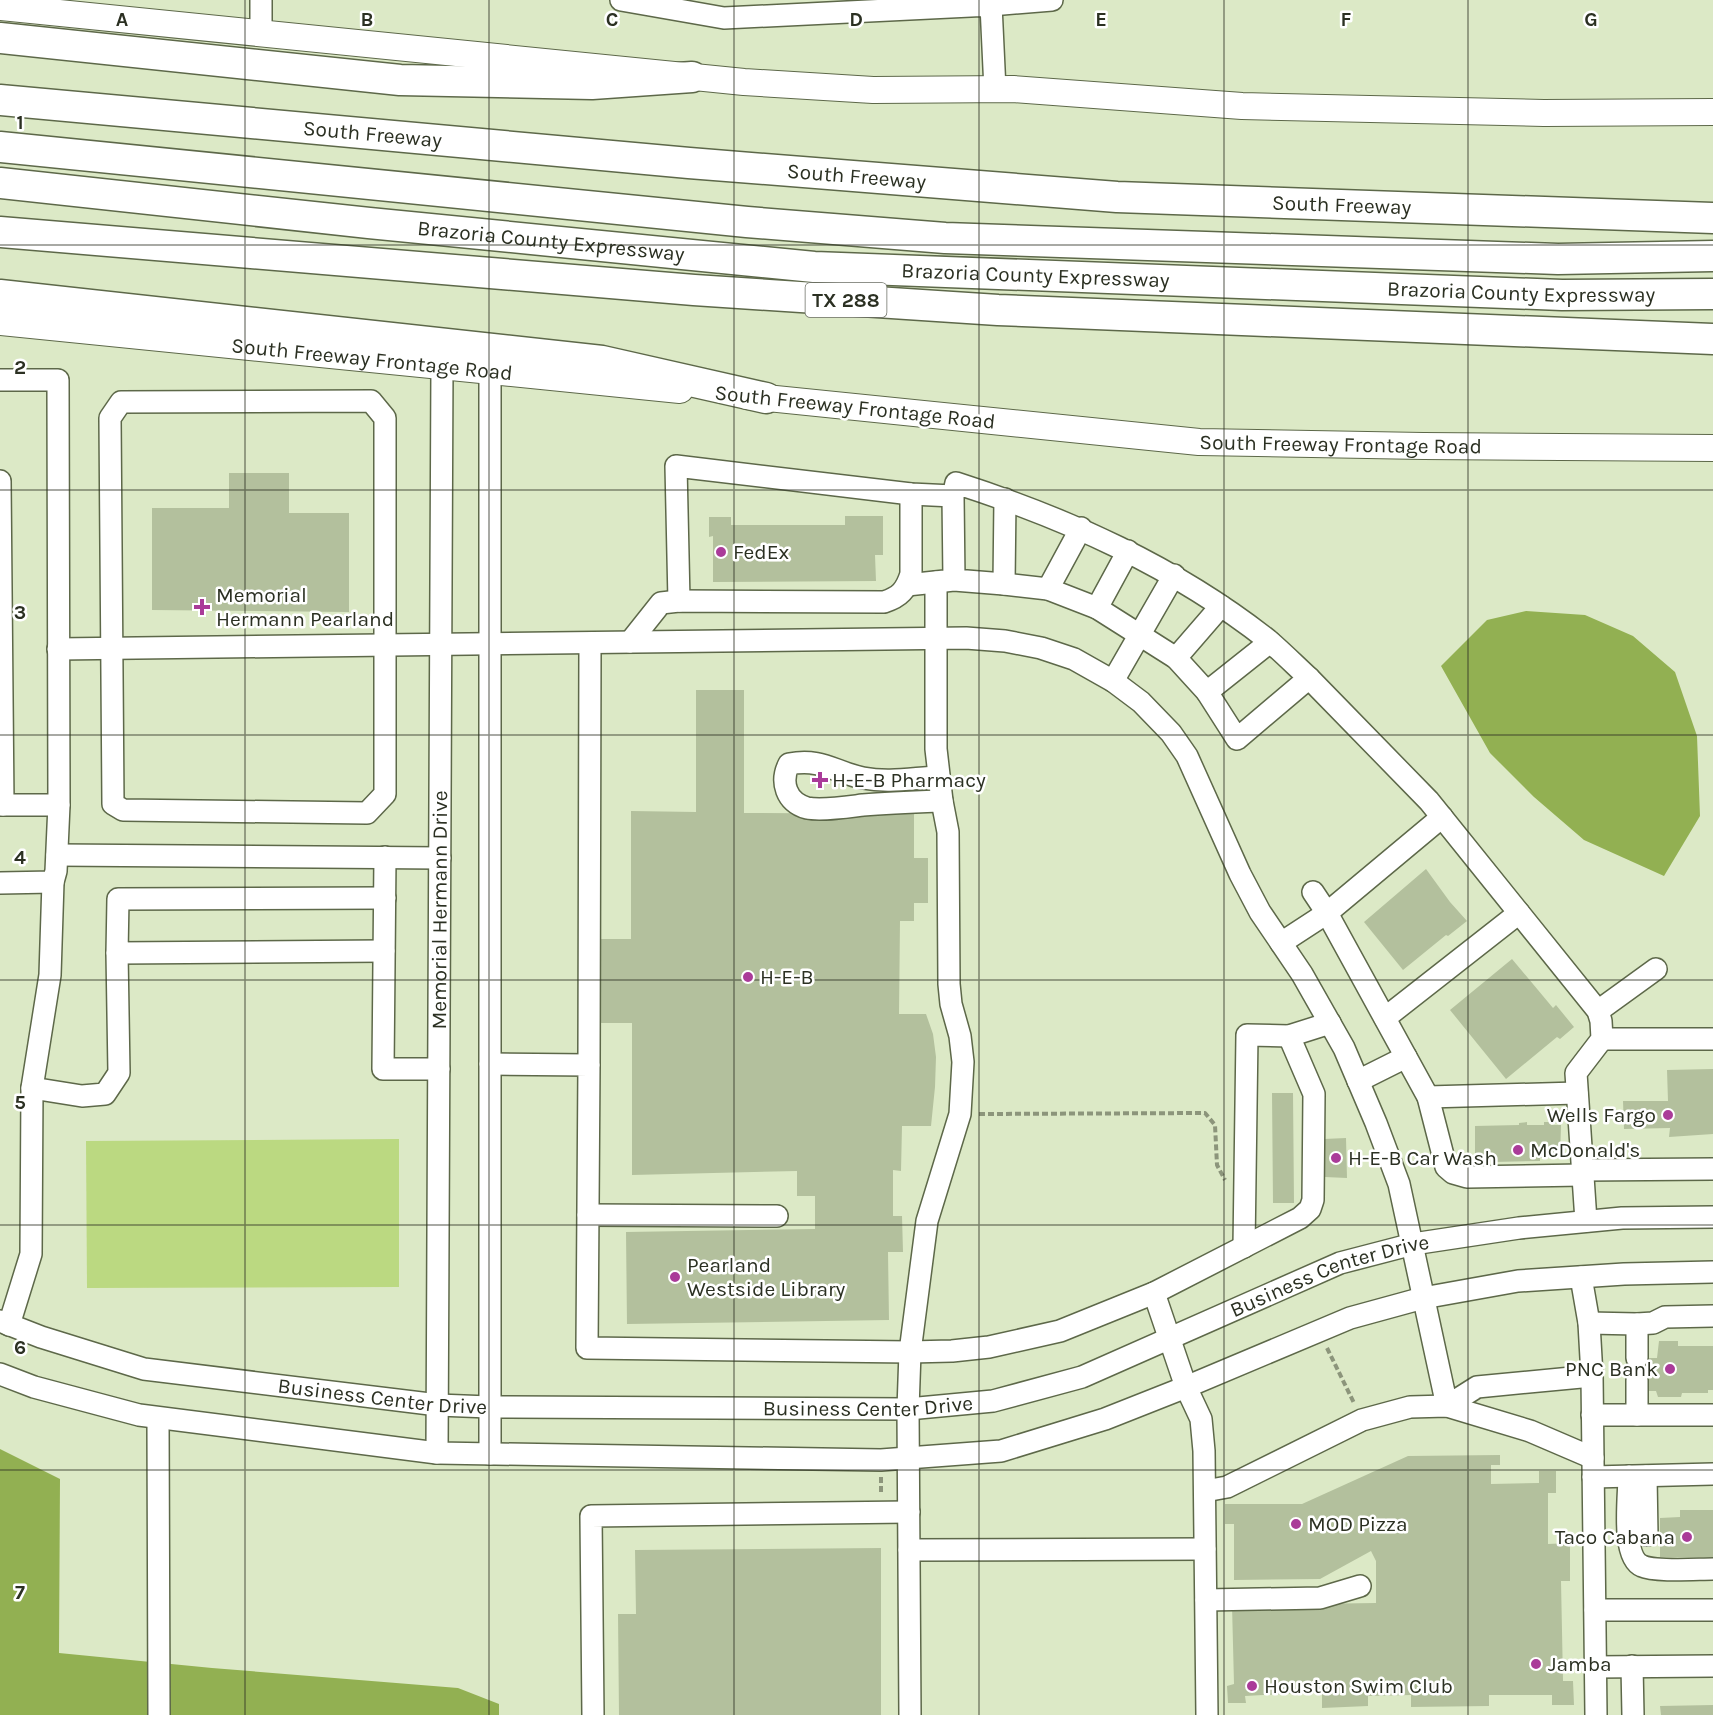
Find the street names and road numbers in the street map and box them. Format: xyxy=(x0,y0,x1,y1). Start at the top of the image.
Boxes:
street label: South Freeway xyxy=(302,116,443,152)
street label: South Freeway xyxy=(786,159,927,194)
street label: South Freeway xyxy=(1272,190,1412,219)
street label: Brazoria County Expressway xyxy=(416,216,686,266)
street label: Brazoria County Expressway xyxy=(901,258,1170,292)
street label: Brazoria County Expressway xyxy=(1387,276,1656,307)
road number: TX 288 xyxy=(806,283,886,317)
street label: South Freeway Frontage Road xyxy=(230,333,514,385)
street label: South Freeway Frontage Road xyxy=(713,380,997,434)
street label: South Freeway Frontage Road xyxy=(1199,430,1482,458)
street label: Memorial Hermann Drive xyxy=(427,790,452,1030)
street label: Business Center Drive xyxy=(1226,1230,1431,1322)
street label: Business Center Drive xyxy=(276,1373,488,1419)
street label: Business Center Drive xyxy=(763,1391,974,1421)

